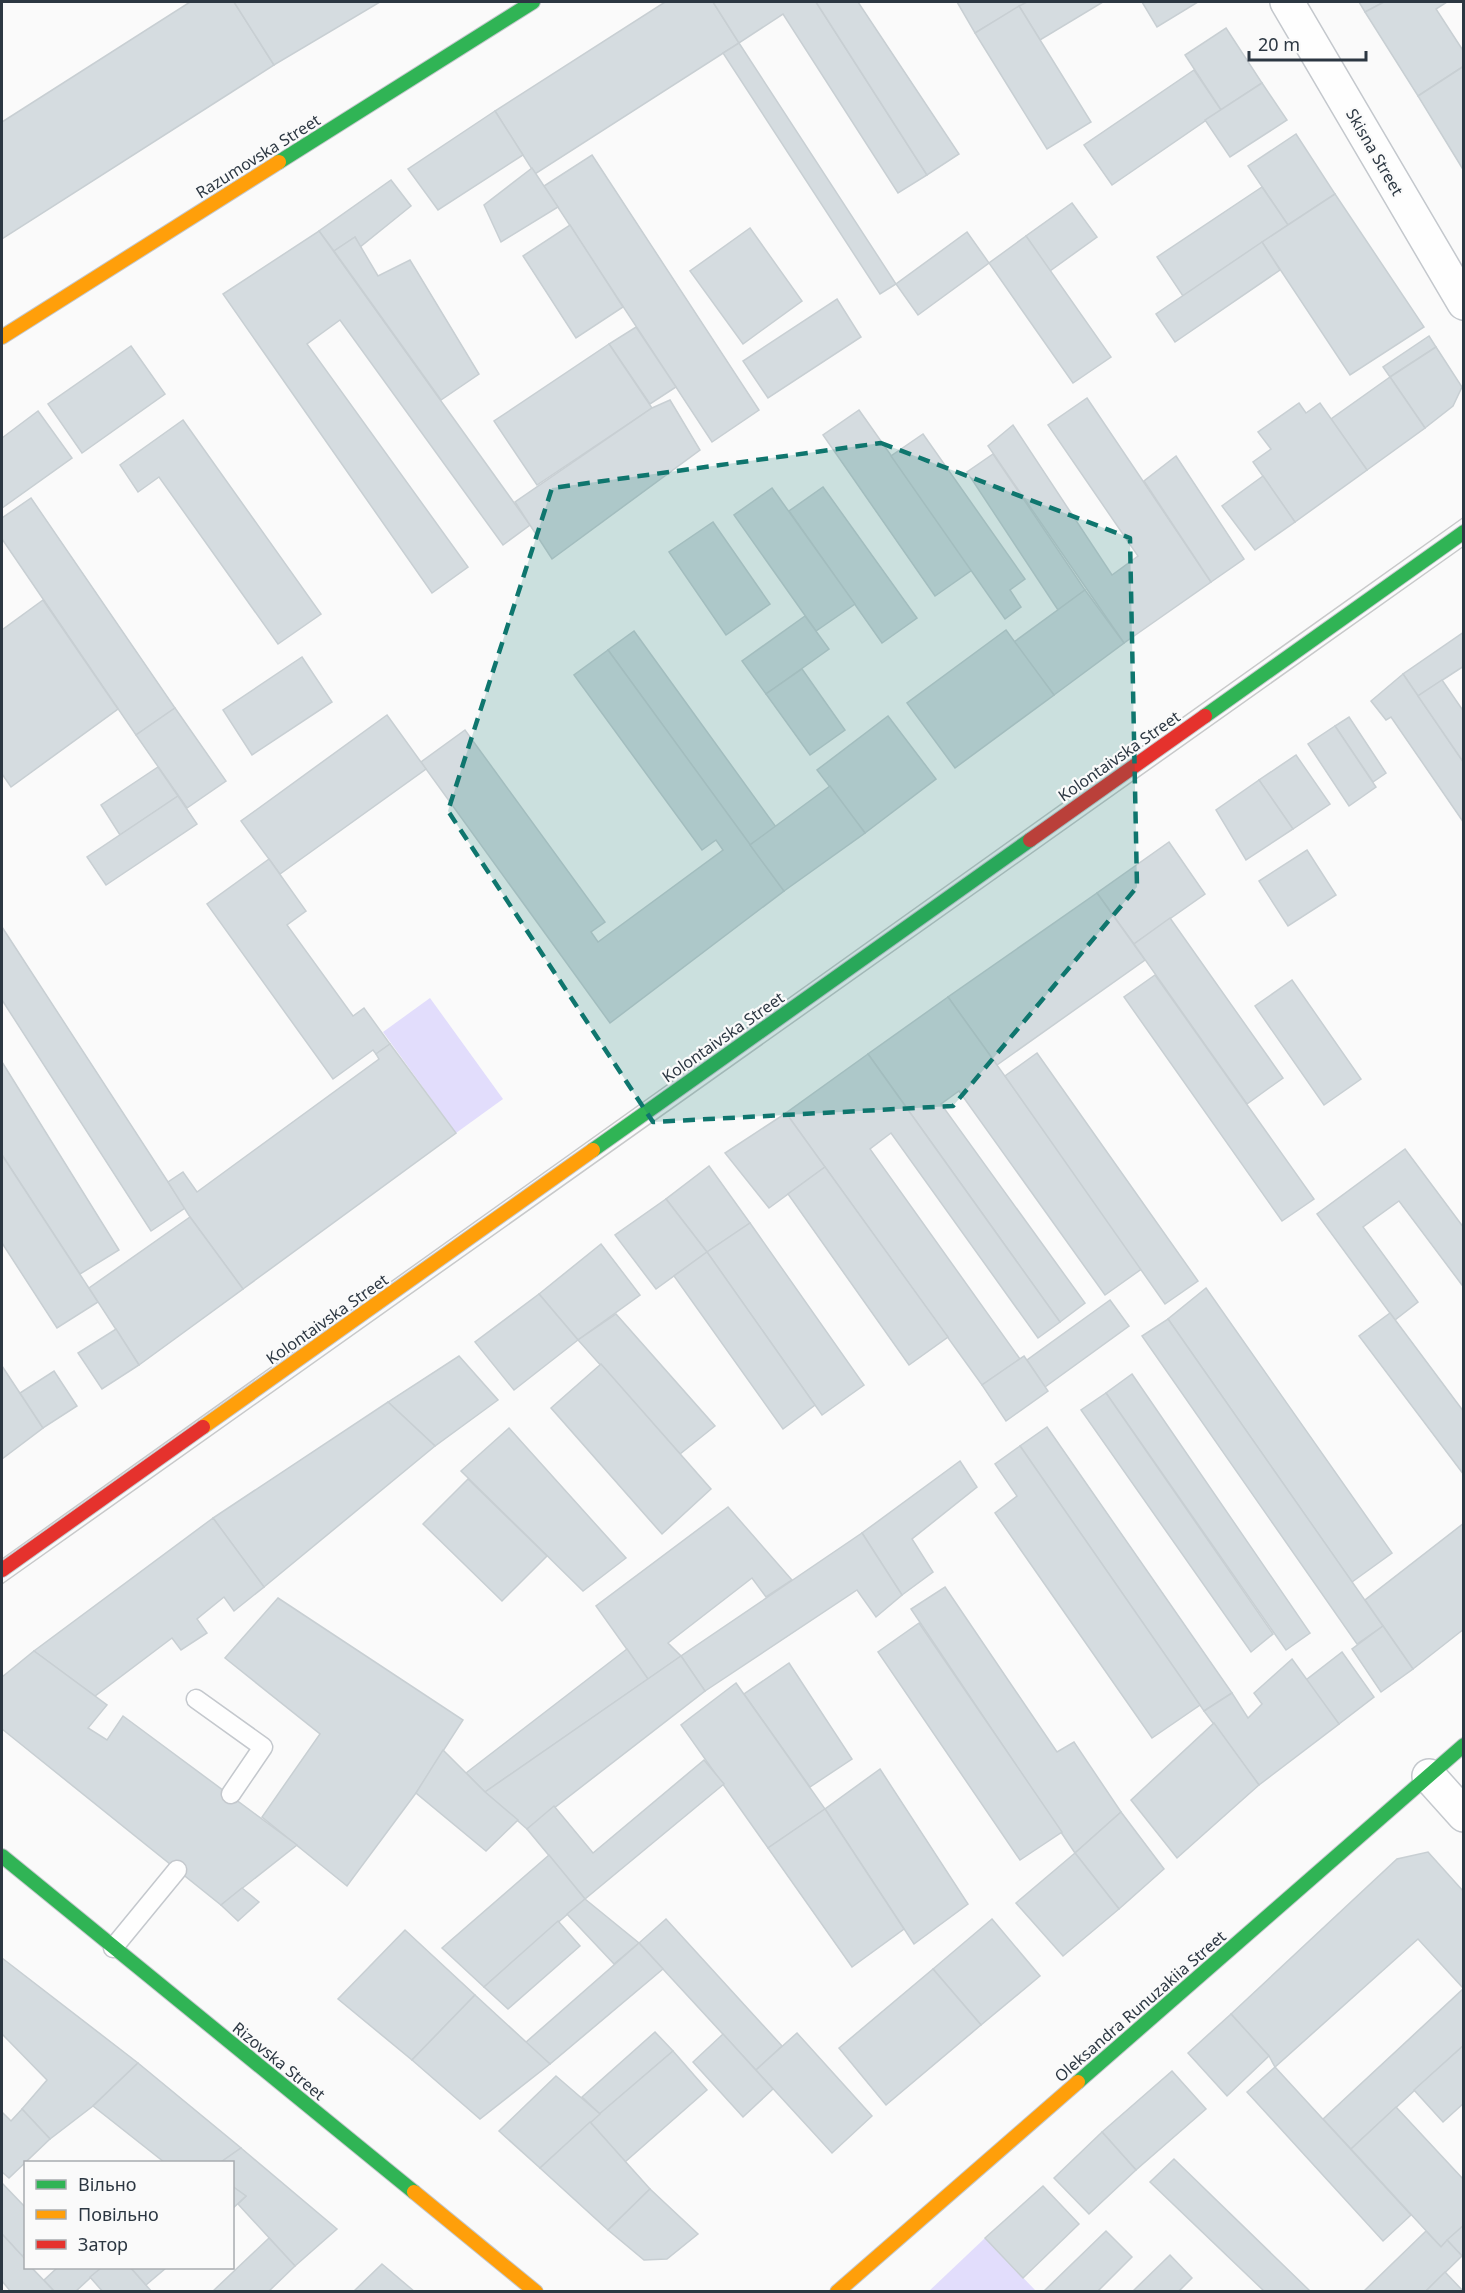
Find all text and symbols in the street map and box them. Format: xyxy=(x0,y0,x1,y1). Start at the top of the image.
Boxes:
scale bar xyxy=(1249,24,1366,62)
text: 20 m xyxy=(1258,32,1300,56)
street label: Skisna Street xyxy=(1341,105,1409,200)
street label: Razumovska Street xyxy=(192,109,325,203)
street label: Kolontaivska Street xyxy=(1054,705,1185,806)
street label: Kolontaivska Street xyxy=(658,986,789,1087)
street label: Kolontaivska Street xyxy=(262,1268,393,1369)
street label: Oleksandra Runuzakiia Street xyxy=(1049,1925,1231,2087)
street label: Rizovska Street xyxy=(228,2017,330,2105)
legend xyxy=(24,2161,234,2269)
text: Вільно xyxy=(78,2172,136,2196)
text: Повільно xyxy=(78,2202,159,2226)
text: Затор xyxy=(78,2232,128,2256)

